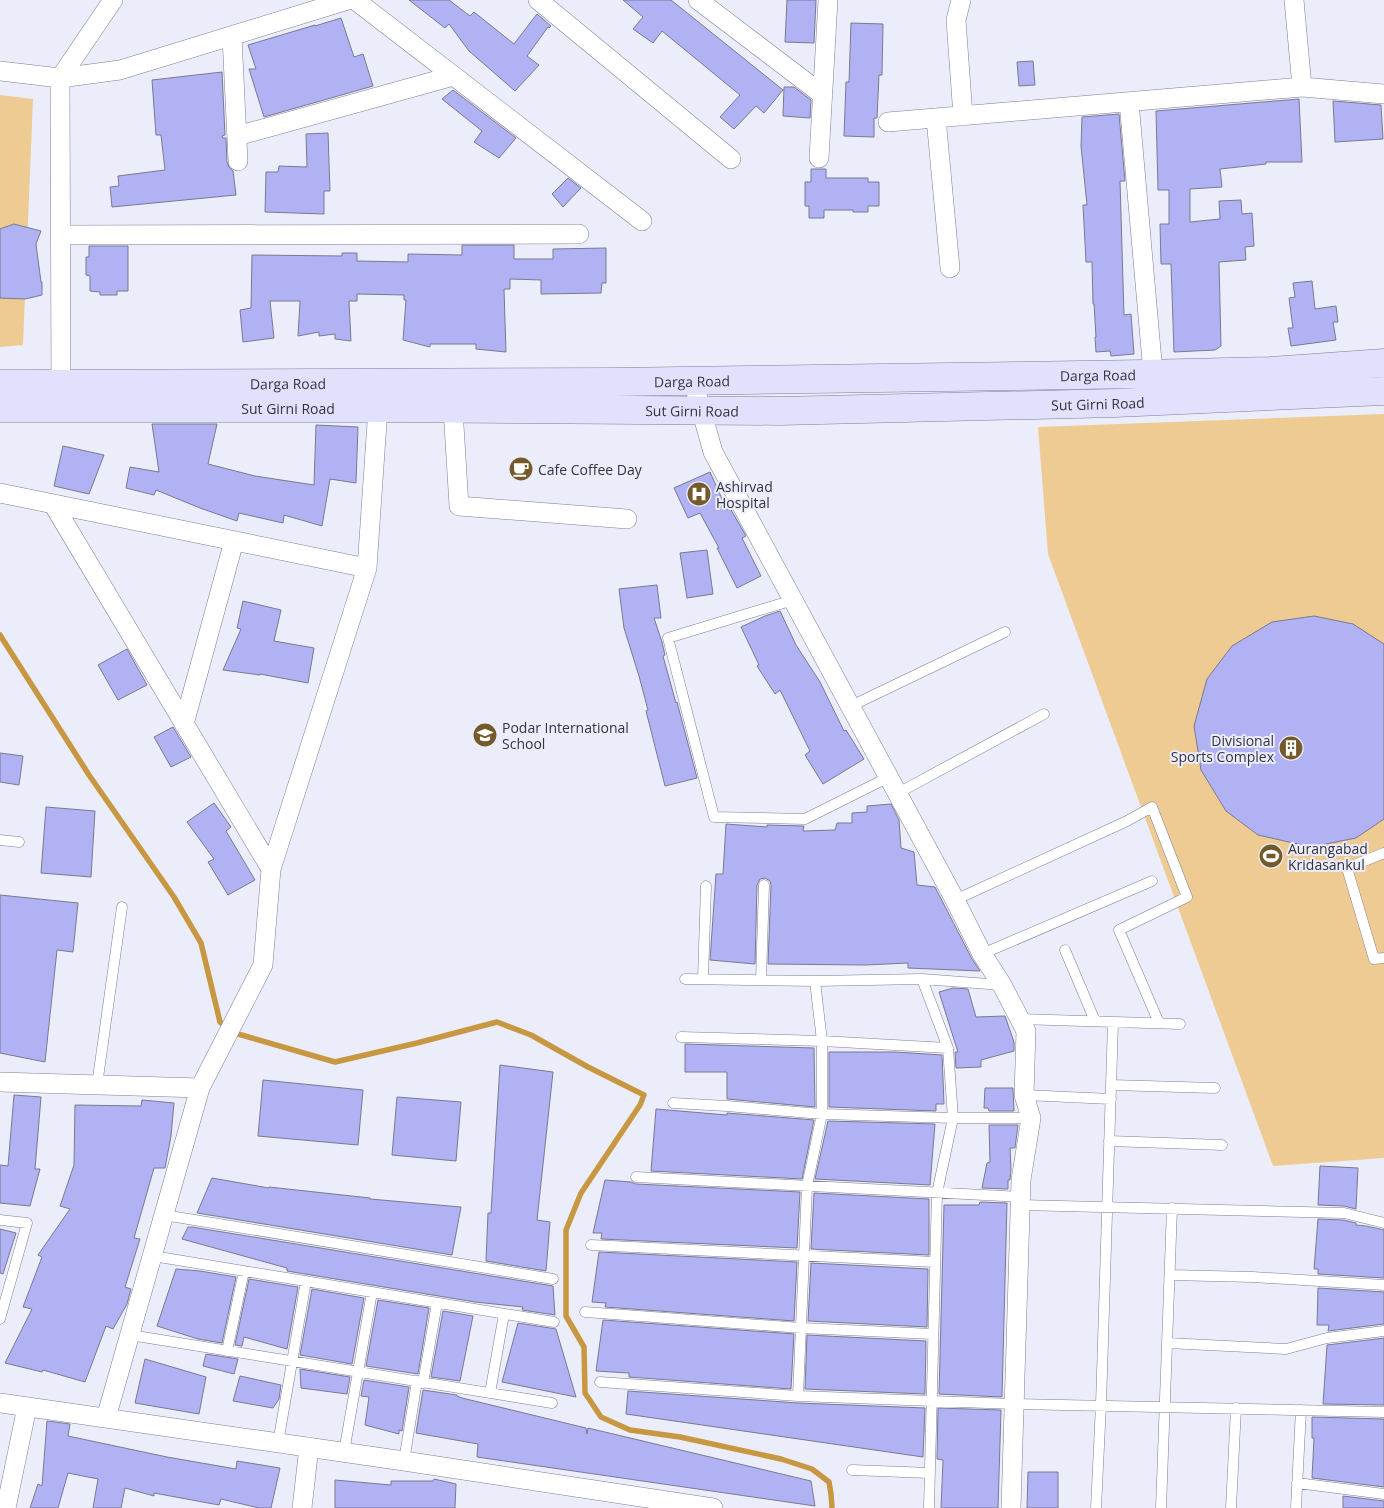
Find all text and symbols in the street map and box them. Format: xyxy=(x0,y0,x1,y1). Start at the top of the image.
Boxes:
street label: Darga Road xyxy=(1060,365,1136,385)
street label: Darga Road xyxy=(654,371,730,391)
street label: Darga Road xyxy=(250,373,326,393)
street label: Sut Girni Road xyxy=(1051,392,1145,414)
street label: Sut Girni Road xyxy=(241,399,335,418)
street label: Sut Girni Road xyxy=(645,400,739,420)
cafe icon: Cafe Coffee Day xyxy=(508,456,534,482)
place label: Cafe Coffee Day xyxy=(538,460,643,479)
place label: Ashirvad Hospital xyxy=(716,477,773,512)
hospital icon: Ashirvad Hospital xyxy=(686,481,712,507)
place label: Podar International School xyxy=(502,718,629,753)
school or university icon: Podar International School xyxy=(472,722,498,748)
place label: Divisional Sports Complex xyxy=(1171,731,1275,766)
building icon: Divisional Sports Complex xyxy=(1278,735,1304,761)
place label: Aurangabad Kridasankul xyxy=(1288,839,1368,874)
sports icon: Aurangabad Kridasankul xyxy=(1258,843,1284,869)

